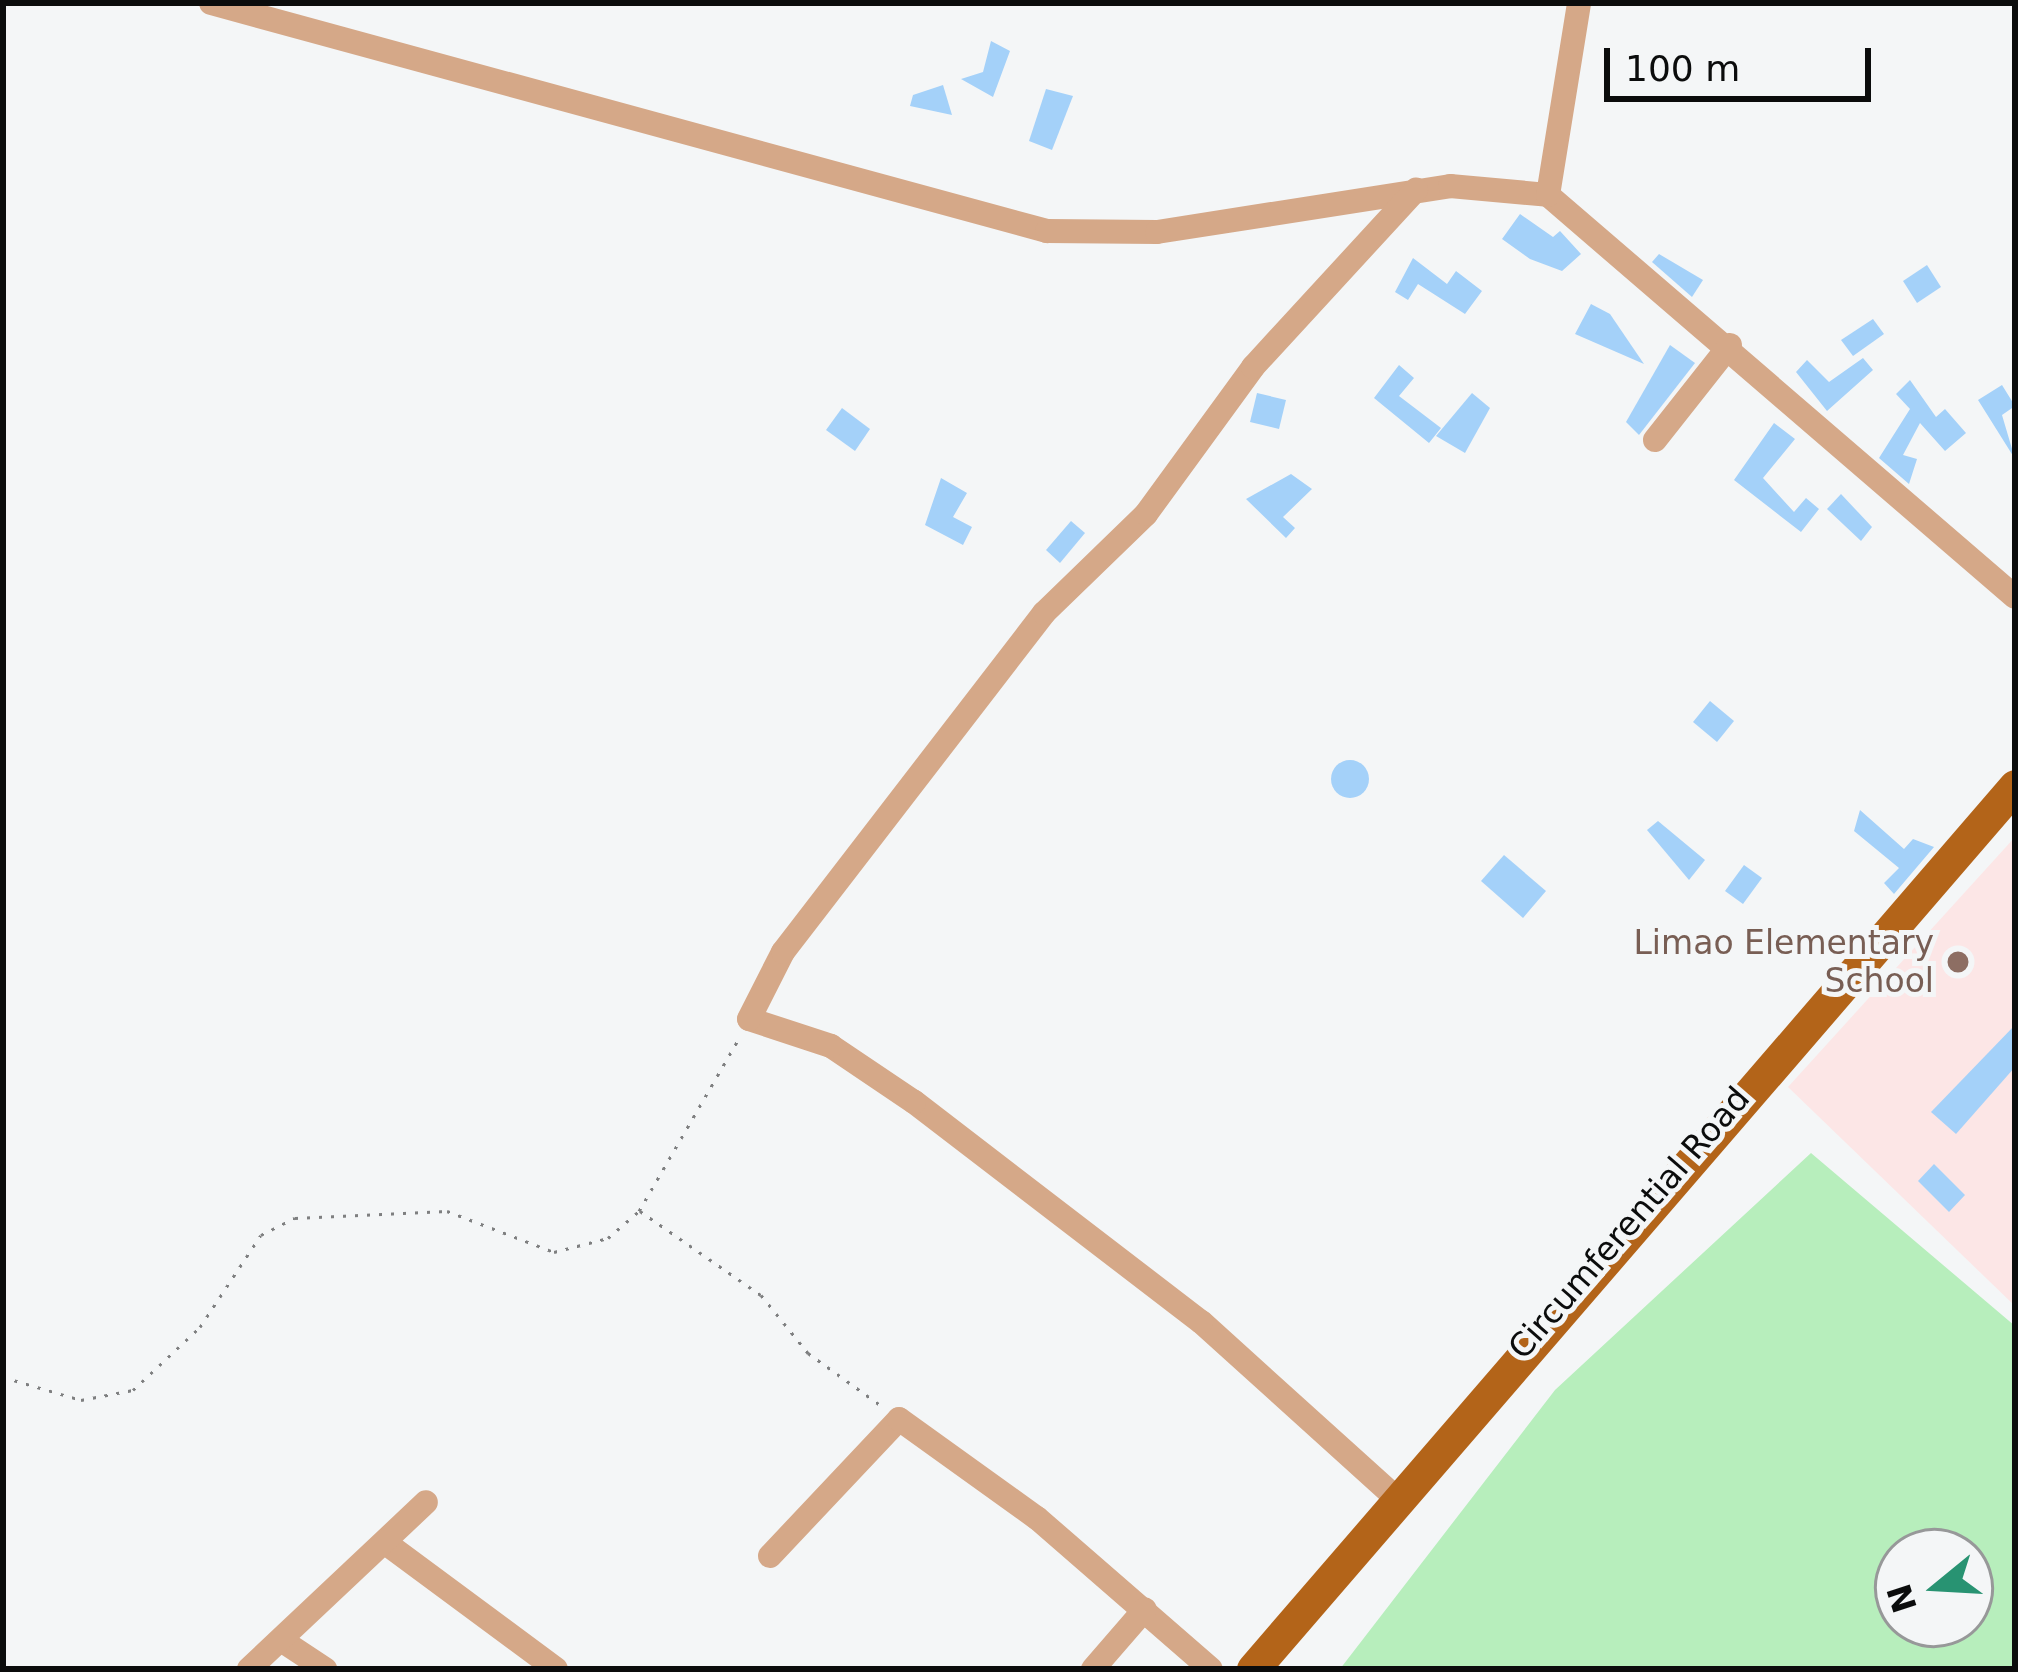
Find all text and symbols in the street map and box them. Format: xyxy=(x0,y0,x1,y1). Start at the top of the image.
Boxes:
scale bar xyxy=(1610,24,1877,98)
text: 100 m xyxy=(1625,48,1740,89)
place label: Limao Elementary School xyxy=(1633,923,1934,1001)
marker: Limao Elementary School xyxy=(1945,949,1971,975)
street label: Circumferential Road xyxy=(1500,1079,1758,1367)
north arrow xyxy=(1874,1528,1994,1648)
text: N xyxy=(1879,1579,1925,1618)

